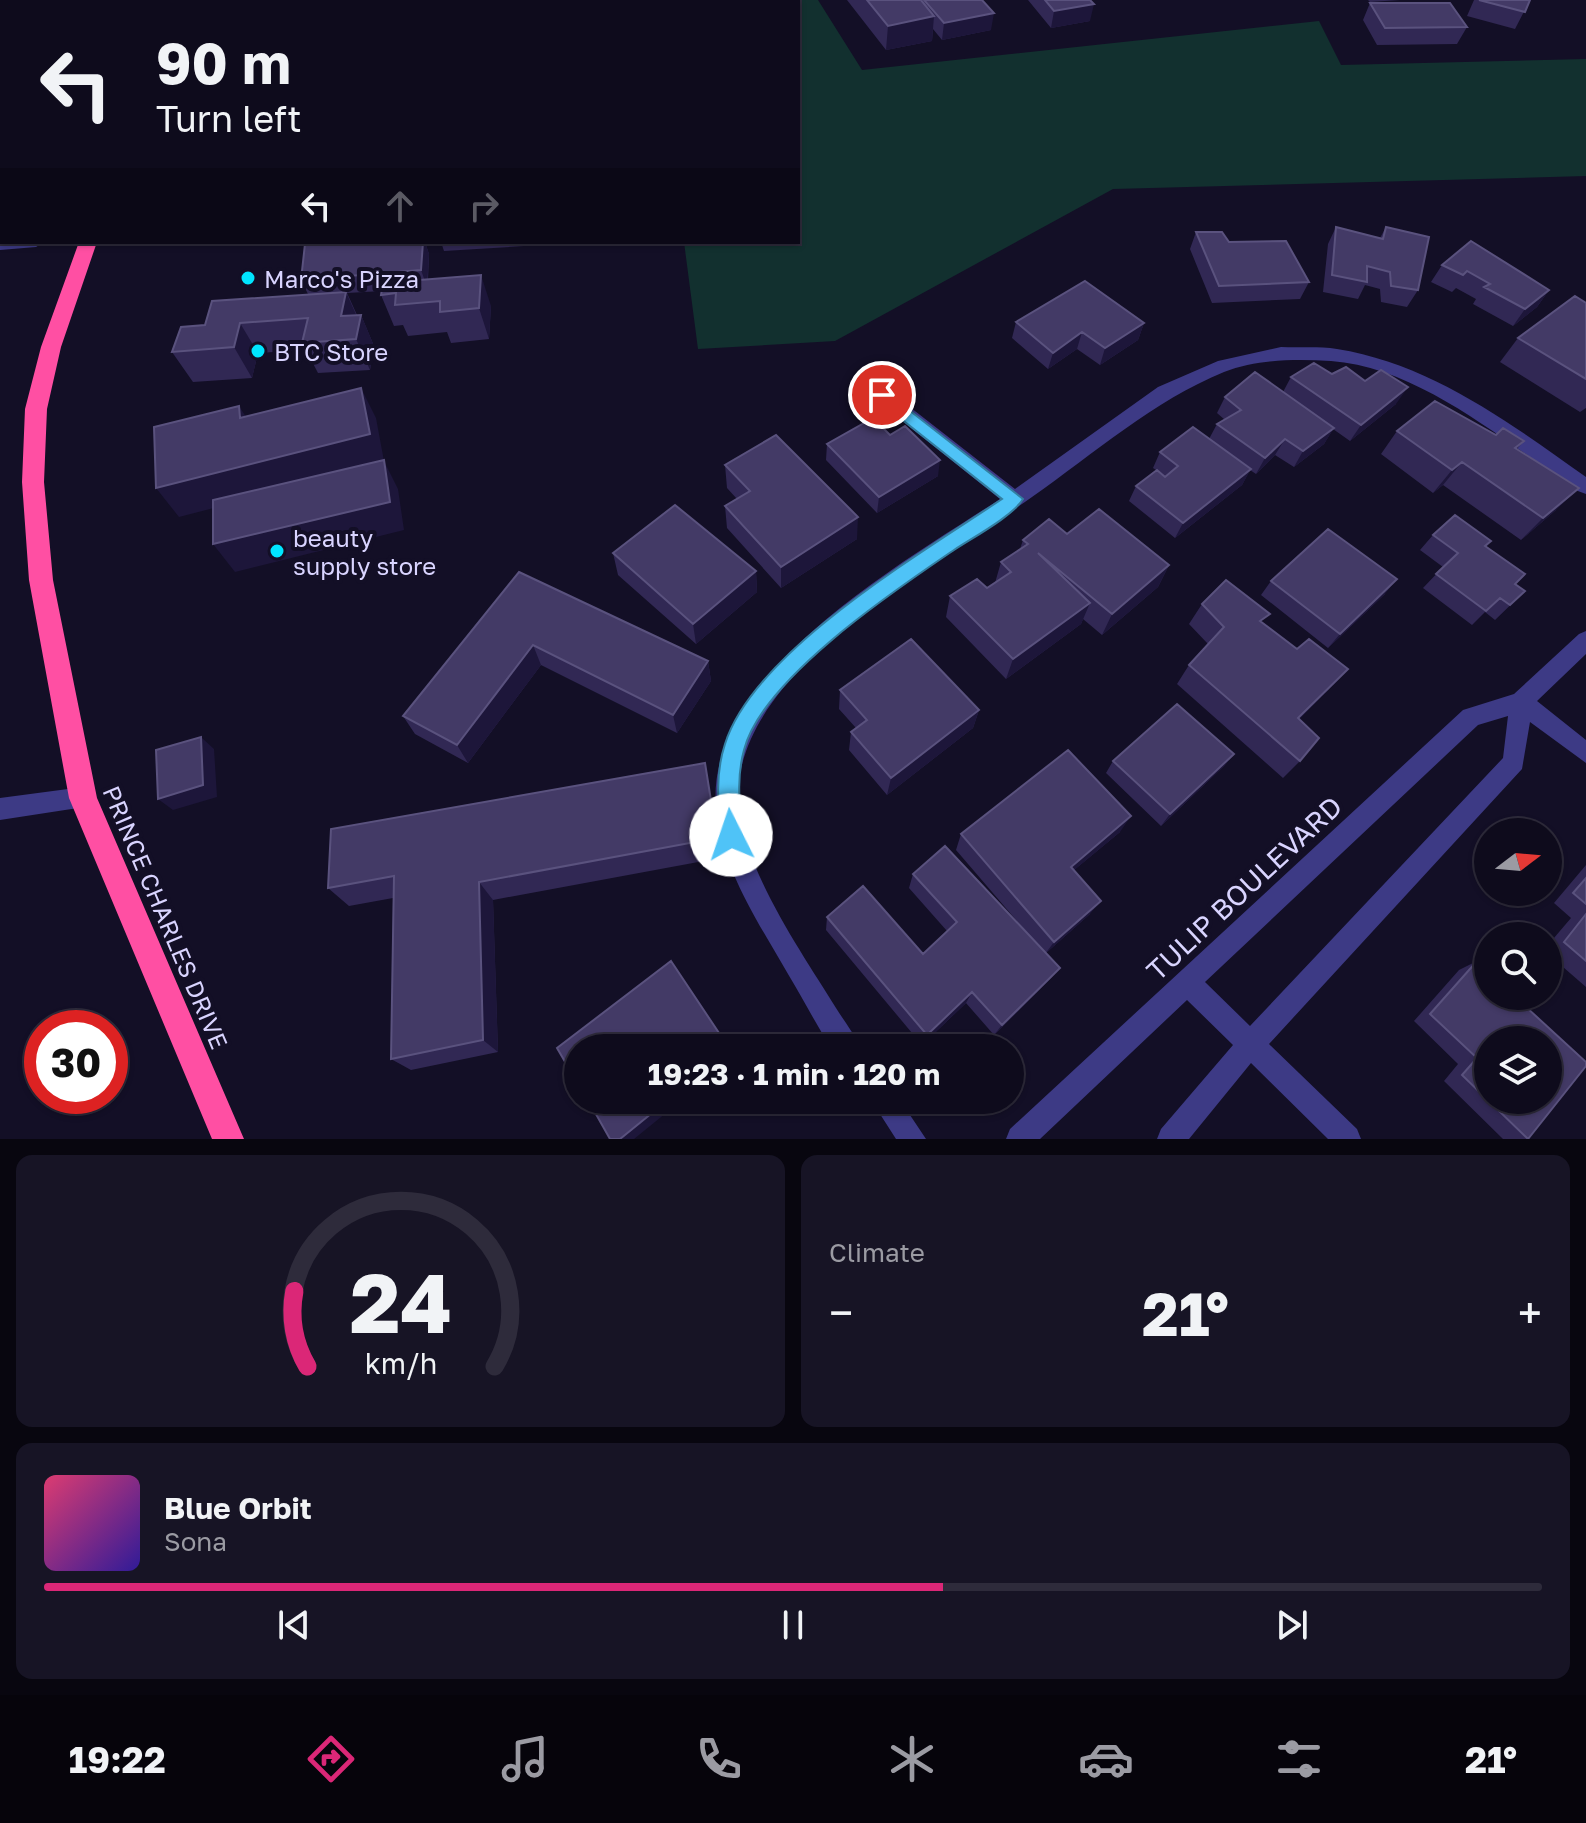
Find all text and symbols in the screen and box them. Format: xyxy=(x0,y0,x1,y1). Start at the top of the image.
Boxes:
text: 90 m xyxy=(156,29,291,96)
icon: left xyxy=(24,32,128,136)
text: Turn left xyxy=(156,97,302,140)
icon: left xyxy=(294,184,338,228)
icon: ahead xyxy=(378,184,422,228)
icon: right xyxy=(462,184,506,228)
place label: Marco's Pizza xyxy=(264,264,419,293)
marker: Marco's Pizza xyxy=(239,269,257,287)
place label: BTC Store xyxy=(274,337,388,366)
marker: BTC Store xyxy=(249,342,267,360)
pin xyxy=(848,361,916,429)
icon: arrive xyxy=(860,373,904,417)
place label: beauty supply store xyxy=(293,523,436,580)
marker: beauty supply store xyxy=(268,542,286,560)
street label: PRINCE CHARLES DRIVE xyxy=(97,781,235,1053)
street label: TULIP BOULEVARD xyxy=(1140,789,1348,987)
position arrow xyxy=(689,793,773,877)
north arrow xyxy=(1474,818,1562,906)
map controls xyxy=(1474,818,1562,1114)
button: search xyxy=(1474,922,1562,1010)
speed limit sign: 30 xyxy=(24,1010,128,1114)
button: layers xyxy=(1474,1026,1562,1114)
text: 19:23 · 1 min · 120 m xyxy=(648,1056,940,1092)
text: Climate xyxy=(829,1237,925,1268)
text: 24 xyxy=(349,1251,452,1351)
text: 21° xyxy=(1142,1277,1229,1349)
text: − xyxy=(829,1286,853,1339)
text: + xyxy=(1518,1286,1542,1339)
text: km/h xyxy=(364,1346,437,1380)
text: Blue Orbit xyxy=(164,1490,312,1526)
text: Sona xyxy=(164,1526,227,1557)
icon: previous xyxy=(272,1603,316,1647)
icon: pause xyxy=(771,1603,815,1647)
icon: next xyxy=(1270,1603,1314,1647)
icon: directions xyxy=(303,1731,359,1787)
icon: music xyxy=(497,1731,553,1787)
icon: phone xyxy=(691,1731,747,1787)
icon: climate xyxy=(884,1731,940,1787)
icon: car xyxy=(1078,1731,1134,1787)
icon: filters xyxy=(1271,1731,1327,1787)
text: 19:22 xyxy=(69,1738,166,1781)
text: 21° xyxy=(1465,1738,1517,1781)

